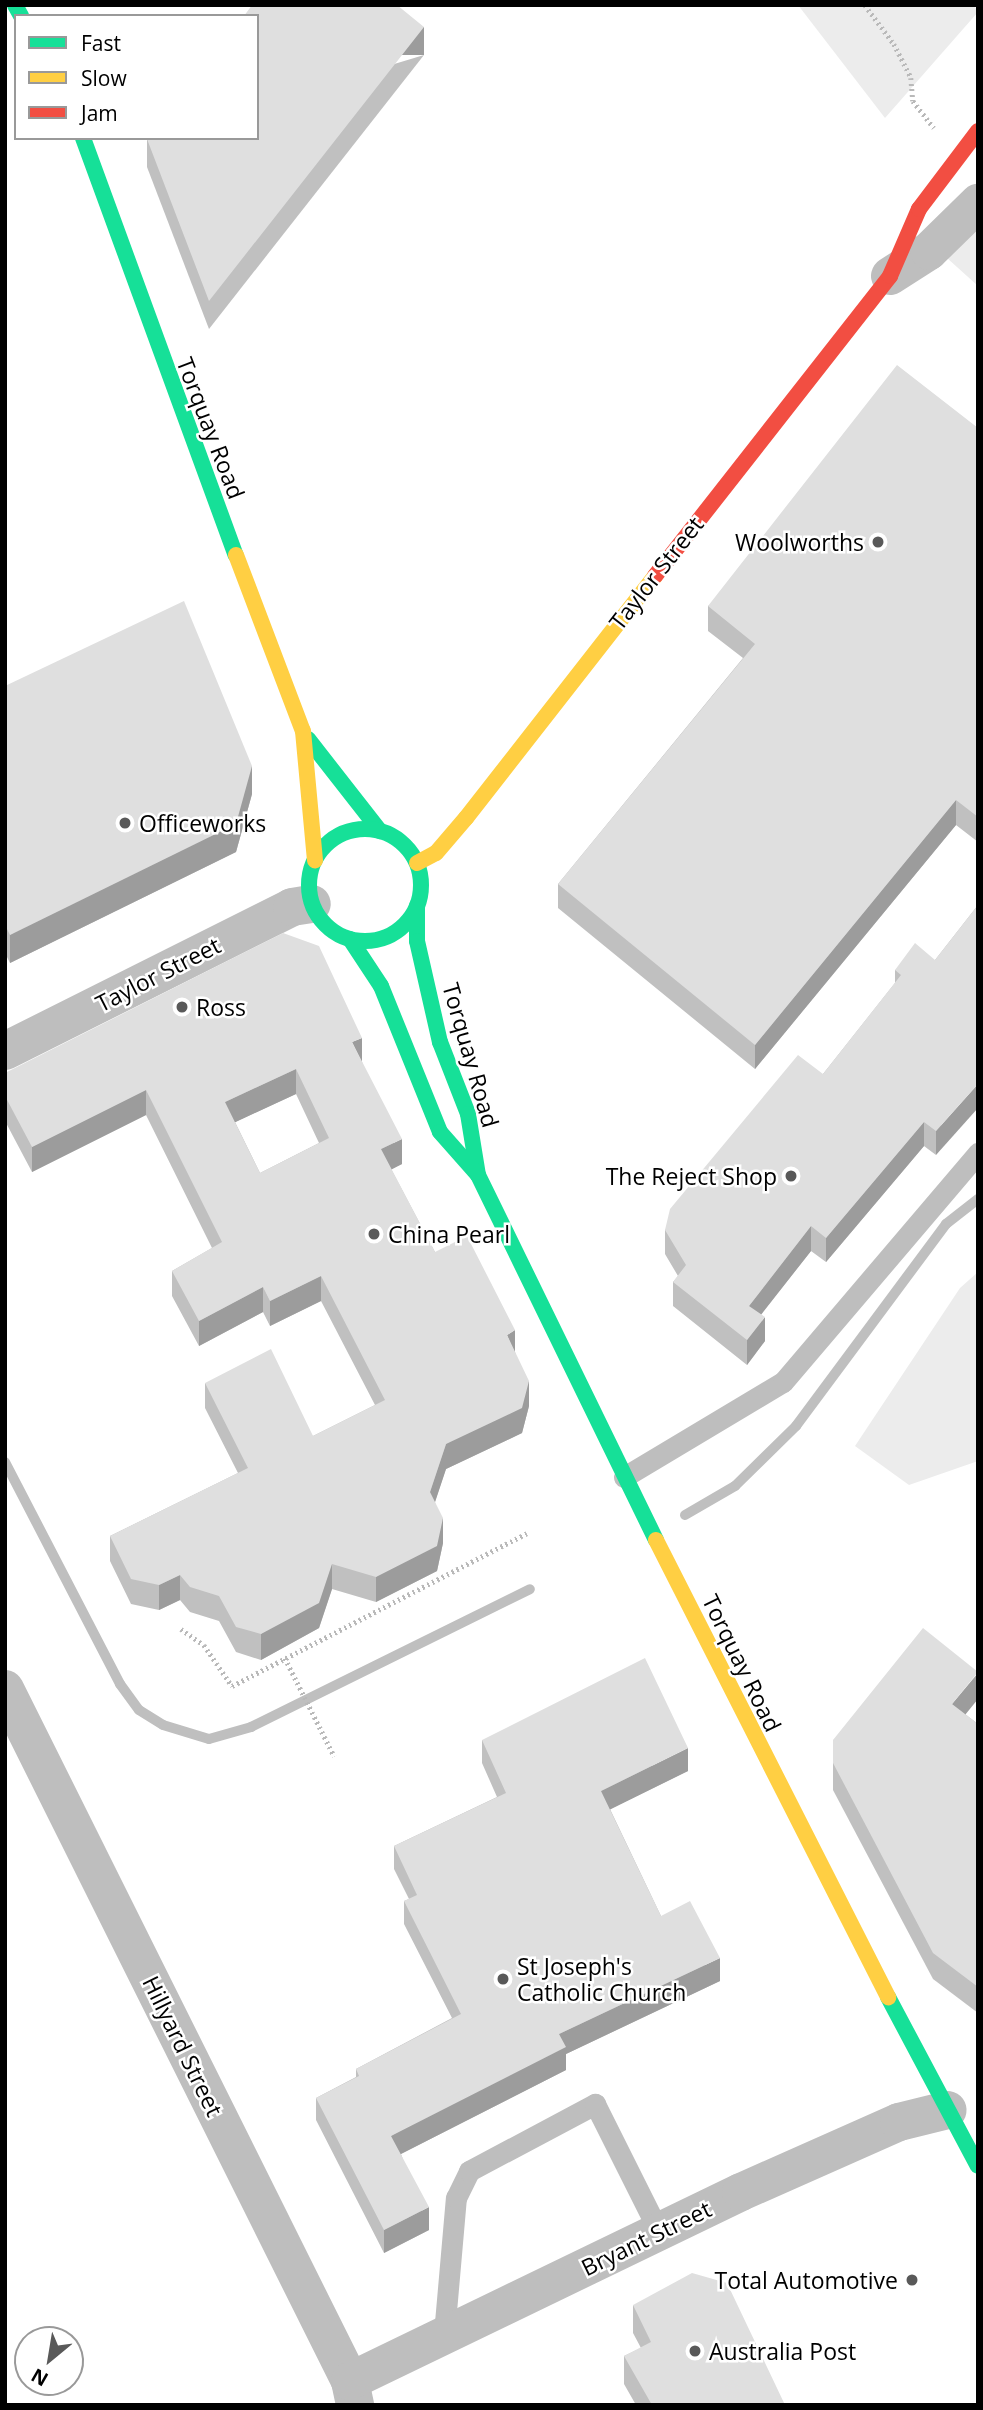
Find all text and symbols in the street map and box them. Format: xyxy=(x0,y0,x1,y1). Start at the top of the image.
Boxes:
legend xyxy=(14,14,259,140)
text: Fast xyxy=(81,29,121,57)
text: Slow xyxy=(81,64,127,92)
text: Jam xyxy=(81,99,118,127)
street label: Torquay Road xyxy=(171,353,251,503)
street label: Taylor Street xyxy=(603,511,709,635)
place label: Woolworths xyxy=(735,528,864,556)
marker: Woolworths xyxy=(870,534,886,550)
place label: Officeworks xyxy=(139,809,266,837)
marker: Officeworks xyxy=(117,815,133,831)
street label: Taylor Street xyxy=(91,931,225,1017)
street label: Torquay Road xyxy=(437,979,505,1131)
place label: Ross xyxy=(196,993,246,1021)
marker: Ross xyxy=(174,999,190,1015)
place label: The Reject Shop xyxy=(606,1162,777,1190)
marker: The Reject Shop xyxy=(783,1168,799,1184)
place label: China Pearl xyxy=(388,1220,510,1248)
marker: China Pearl xyxy=(366,1226,382,1242)
street label: Torquay Road xyxy=(697,1590,787,1736)
place label: St Joseph's Catholic Church xyxy=(517,1952,686,2006)
street label: Hillyard Street xyxy=(137,1971,229,2121)
marker: St Joseph's Catholic Church xyxy=(495,1971,511,1987)
street label: Bryant Street xyxy=(577,2195,715,2281)
place label: Total Automotive xyxy=(715,2266,898,2294)
marker: Total Automotive xyxy=(904,2272,920,2288)
north arrow xyxy=(14,2326,84,2396)
place label: Australia Post xyxy=(709,2337,856,2365)
marker: Australia Post xyxy=(687,2343,703,2359)
text: N xyxy=(26,2362,53,2393)

